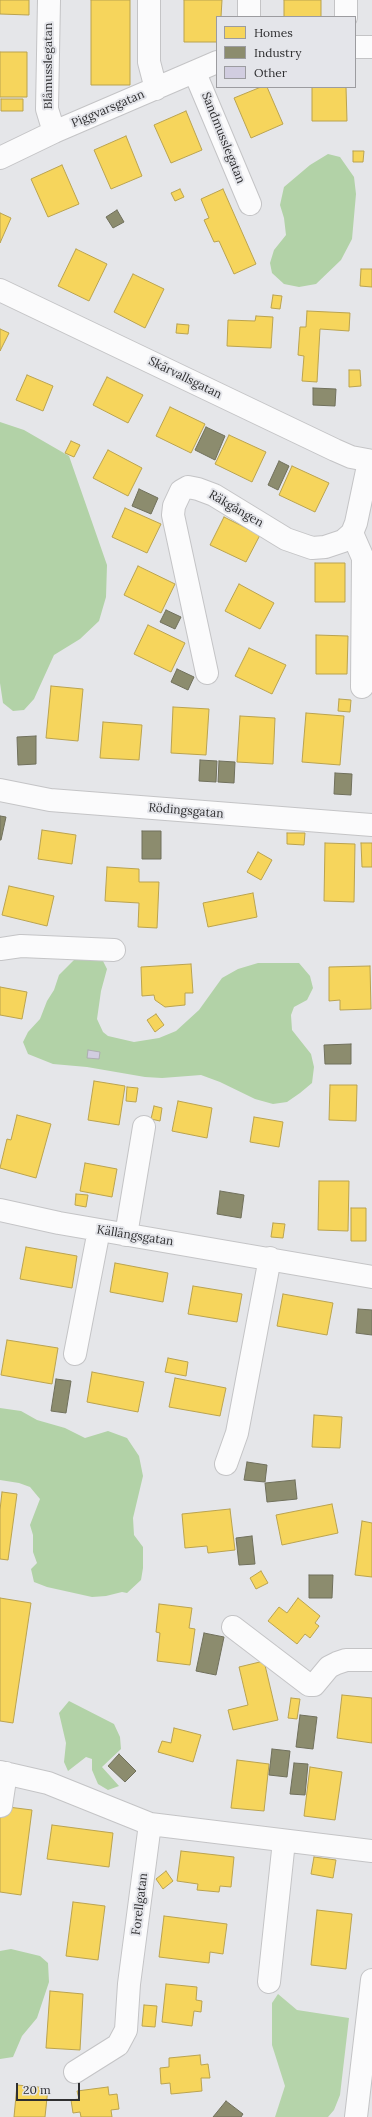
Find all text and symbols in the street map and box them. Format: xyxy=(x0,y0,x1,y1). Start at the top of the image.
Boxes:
legend xyxy=(216,16,356,88)
street label: Blåmusslegatan xyxy=(42,23,56,109)
text: Homes xyxy=(254,25,293,40)
text: Industry xyxy=(254,45,301,60)
text: Other xyxy=(254,65,287,80)
street label: Piggvarsgatan xyxy=(69,87,147,131)
street label: Sandmusslegatan xyxy=(198,90,248,186)
street label: Skärvallsgatan xyxy=(146,354,224,402)
street label: Räkgången xyxy=(206,488,266,530)
street label: Rödingsgatan xyxy=(148,801,224,821)
street label: Källängsgatan xyxy=(96,1223,174,1249)
street label: Forellgatan xyxy=(129,1872,151,1936)
scale bar xyxy=(18,2075,82,2101)
text: 20 m xyxy=(23,2082,51,2097)

